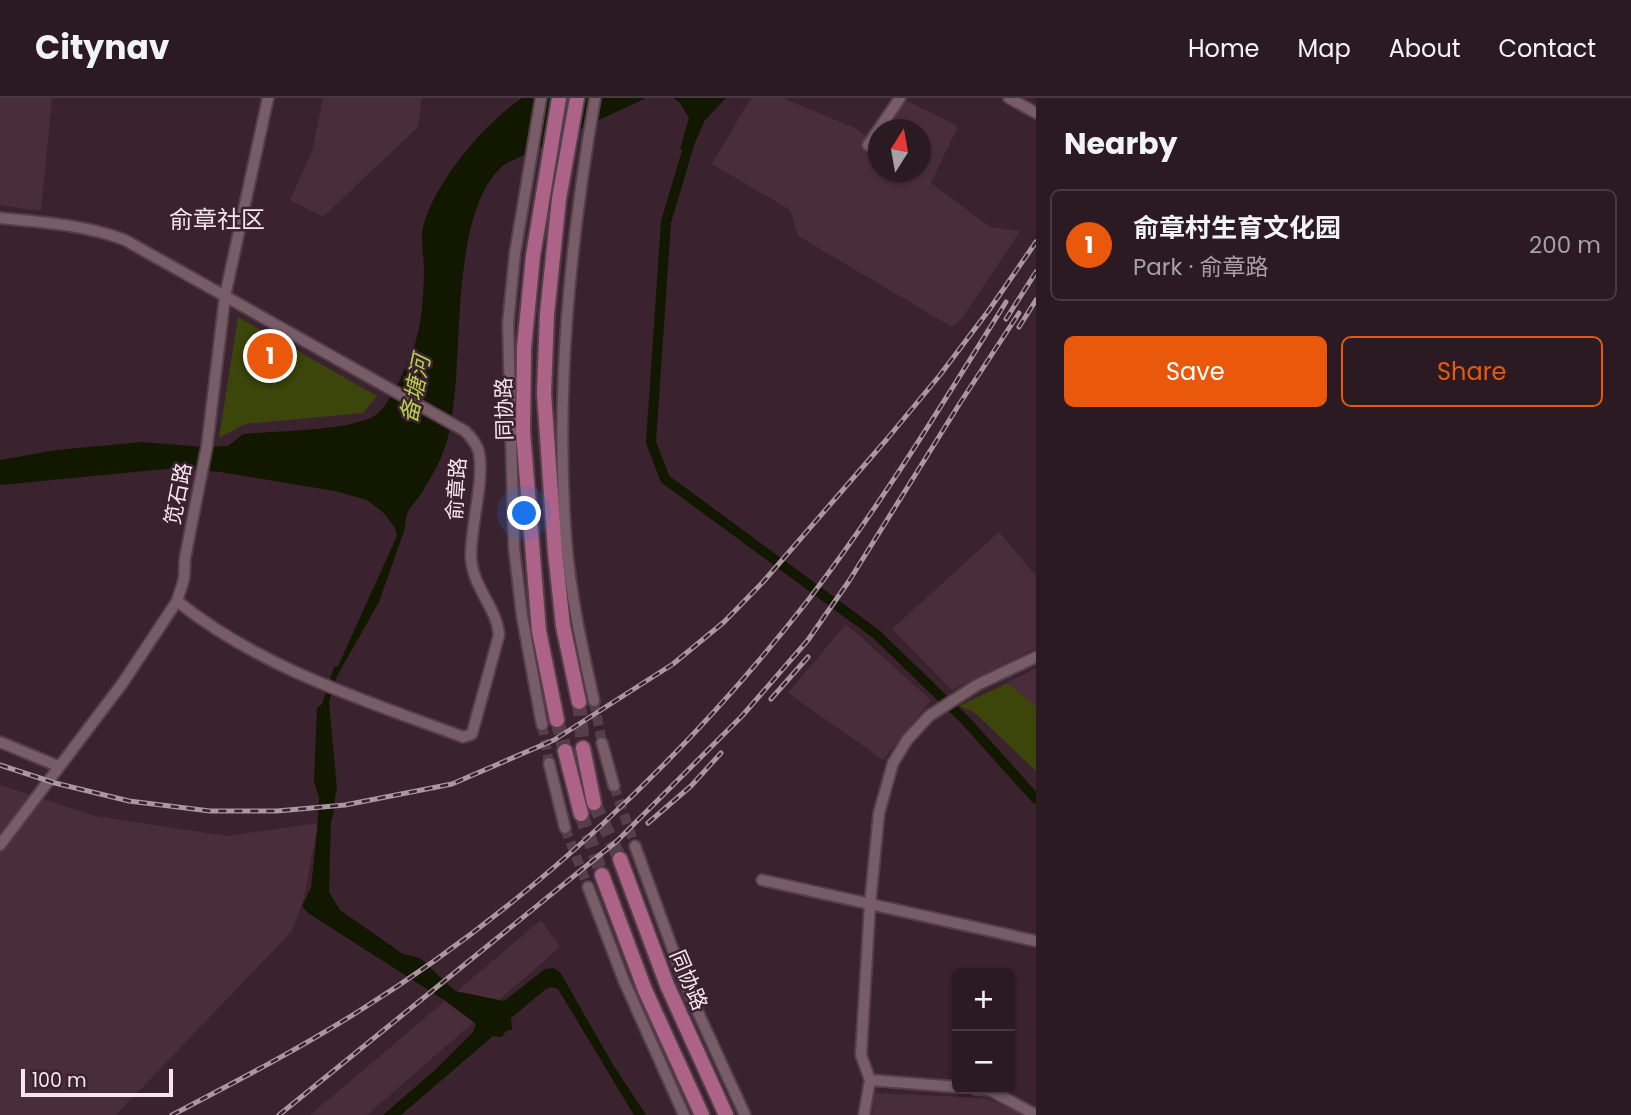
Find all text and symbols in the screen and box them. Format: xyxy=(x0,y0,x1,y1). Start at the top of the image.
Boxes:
text: Citynav xyxy=(35,24,169,71)
text: Home xyxy=(1188,32,1260,65)
text: Map xyxy=(1298,32,1351,65)
text: About xyxy=(1389,32,1460,65)
text: Contact xyxy=(1498,32,1596,65)
north arrow xyxy=(868,119,931,182)
text: Nearby xyxy=(1064,122,1178,165)
district label: 俞章社区 xyxy=(169,203,265,236)
text: 俞章村生育文化园 xyxy=(1133,210,1341,246)
text: 1 xyxy=(1085,229,1093,261)
text: 200 m xyxy=(1529,229,1601,261)
text: Park · 俞章路 xyxy=(1133,251,1268,283)
pin: 1 xyxy=(247,330,293,382)
button: Save xyxy=(1064,336,1327,407)
button: Share xyxy=(1341,336,1603,407)
water label: 备塘河 xyxy=(392,348,439,426)
street label: 同协路 xyxy=(489,377,519,441)
street label: 俞章路 xyxy=(439,457,473,521)
street label: 笕石路 xyxy=(158,460,198,528)
your location xyxy=(507,496,541,530)
street label: 同协路 xyxy=(663,945,715,1015)
map controls xyxy=(952,968,1015,1094)
button: + xyxy=(952,968,1015,1031)
button: − xyxy=(952,1031,1015,1094)
scale bar xyxy=(21,1066,173,1098)
text: 100 m xyxy=(32,1067,87,1094)

